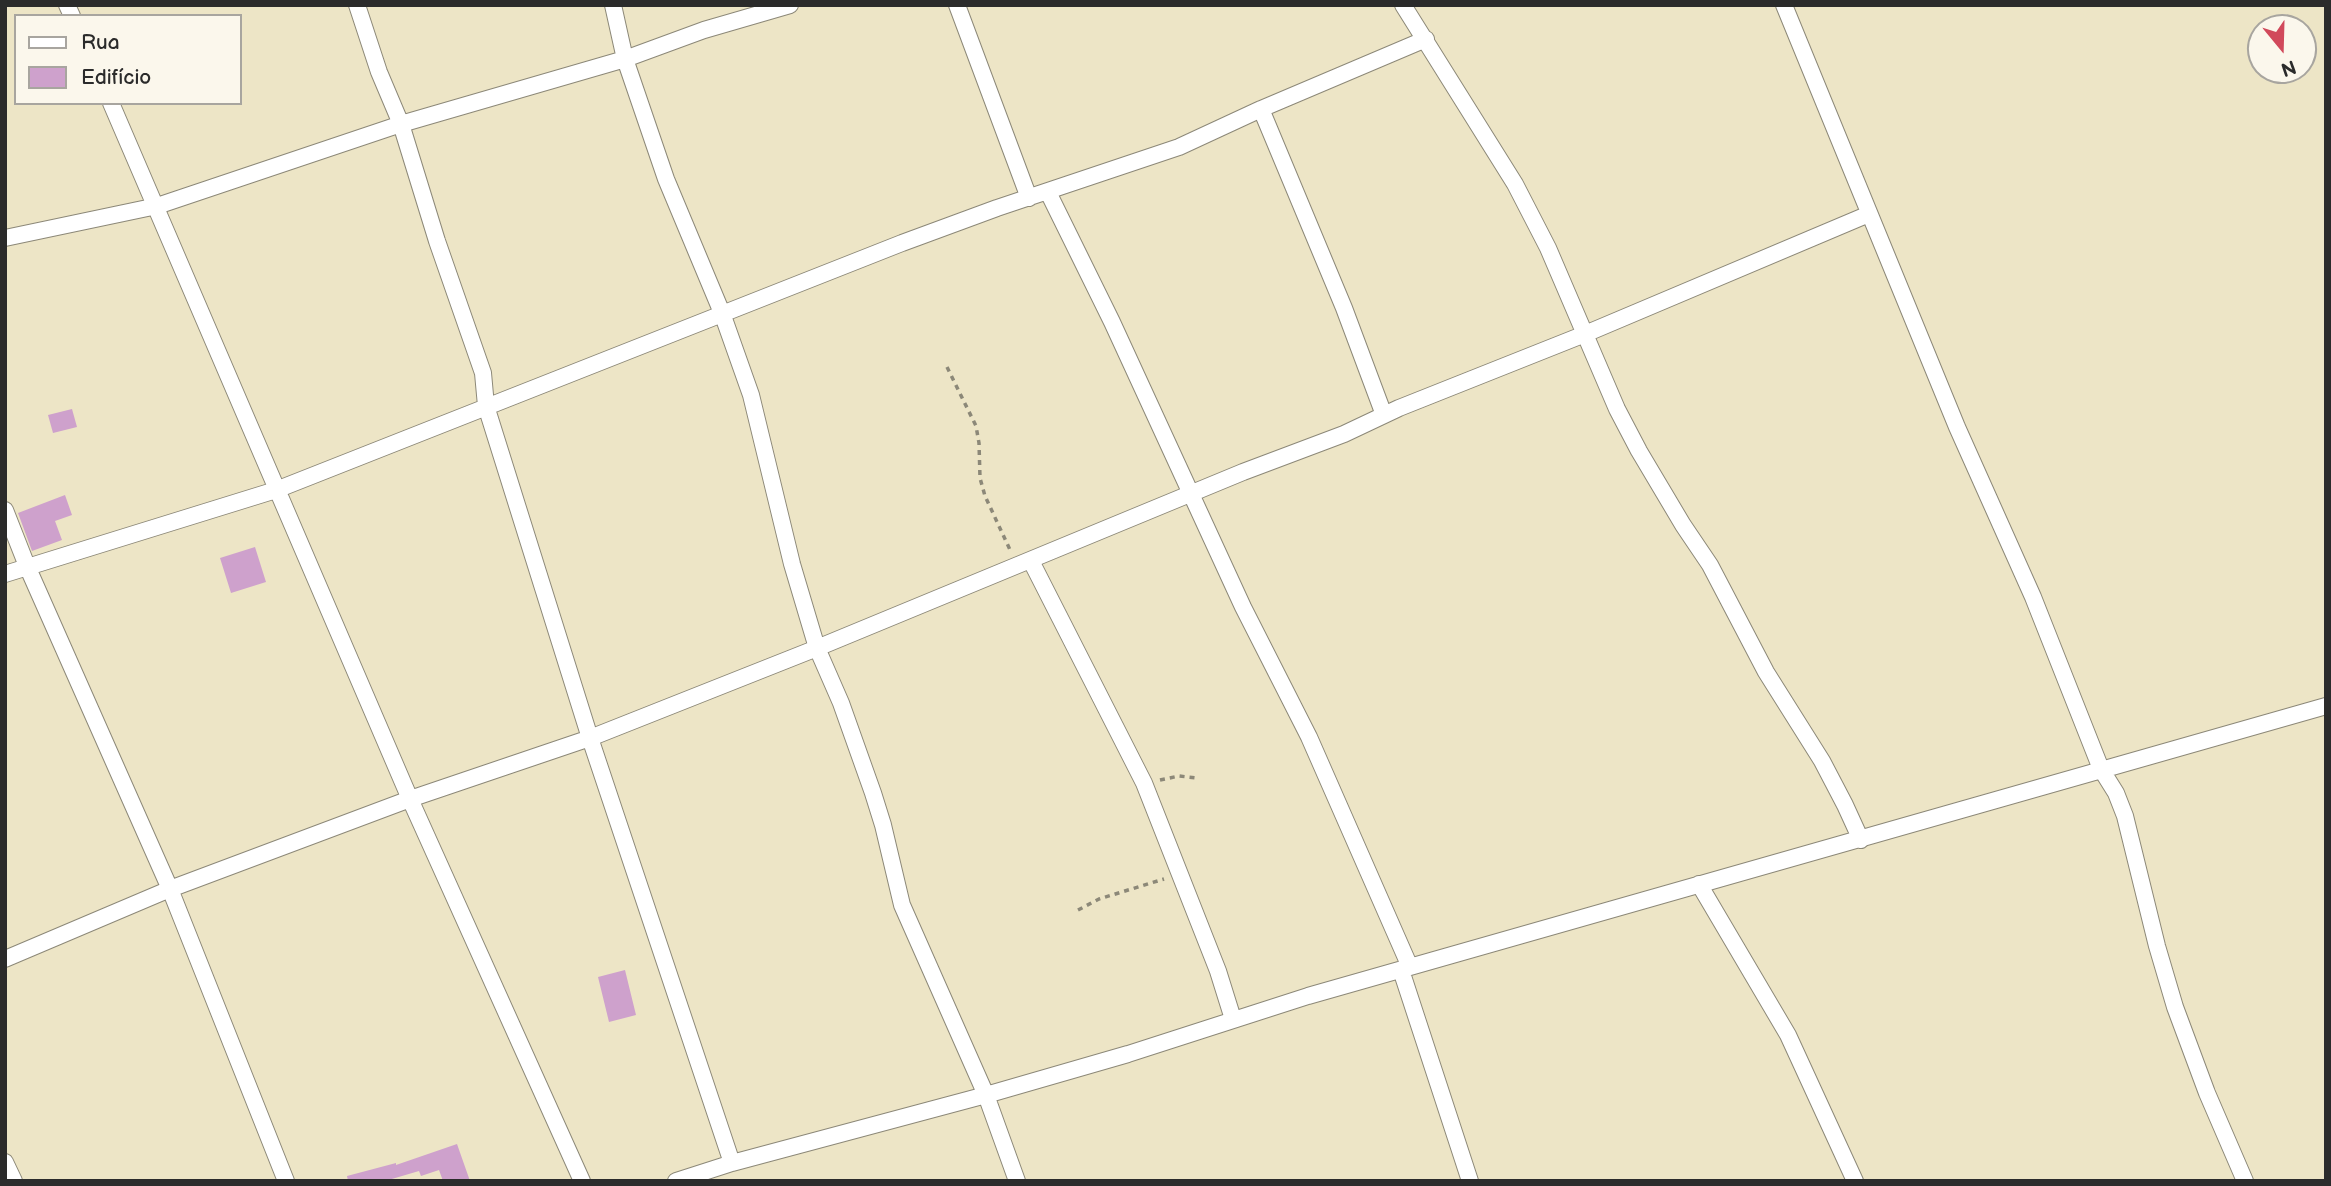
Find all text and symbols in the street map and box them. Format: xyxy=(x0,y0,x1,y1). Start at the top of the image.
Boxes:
legend xyxy=(14,14,242,105)
north arrow xyxy=(2247,14,2317,84)
text: Rua xyxy=(81,30,120,55)
text: N xyxy=(2278,54,2299,81)
text: Edifício xyxy=(81,65,151,90)

